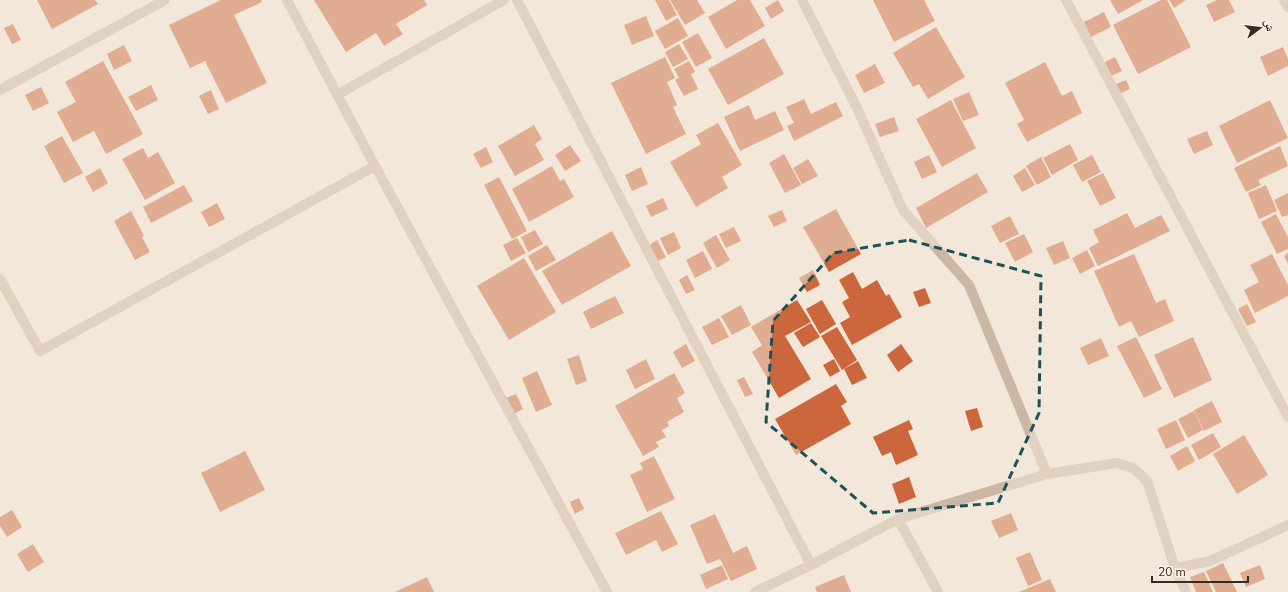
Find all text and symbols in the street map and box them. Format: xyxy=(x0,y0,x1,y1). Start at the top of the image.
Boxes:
north arrow xyxy=(1240,8,1280,48)
text: ش xyxy=(1260,18,1278,33)
scale bar xyxy=(1152,558,1248,584)
text: 20 m xyxy=(1158,564,1186,580)

